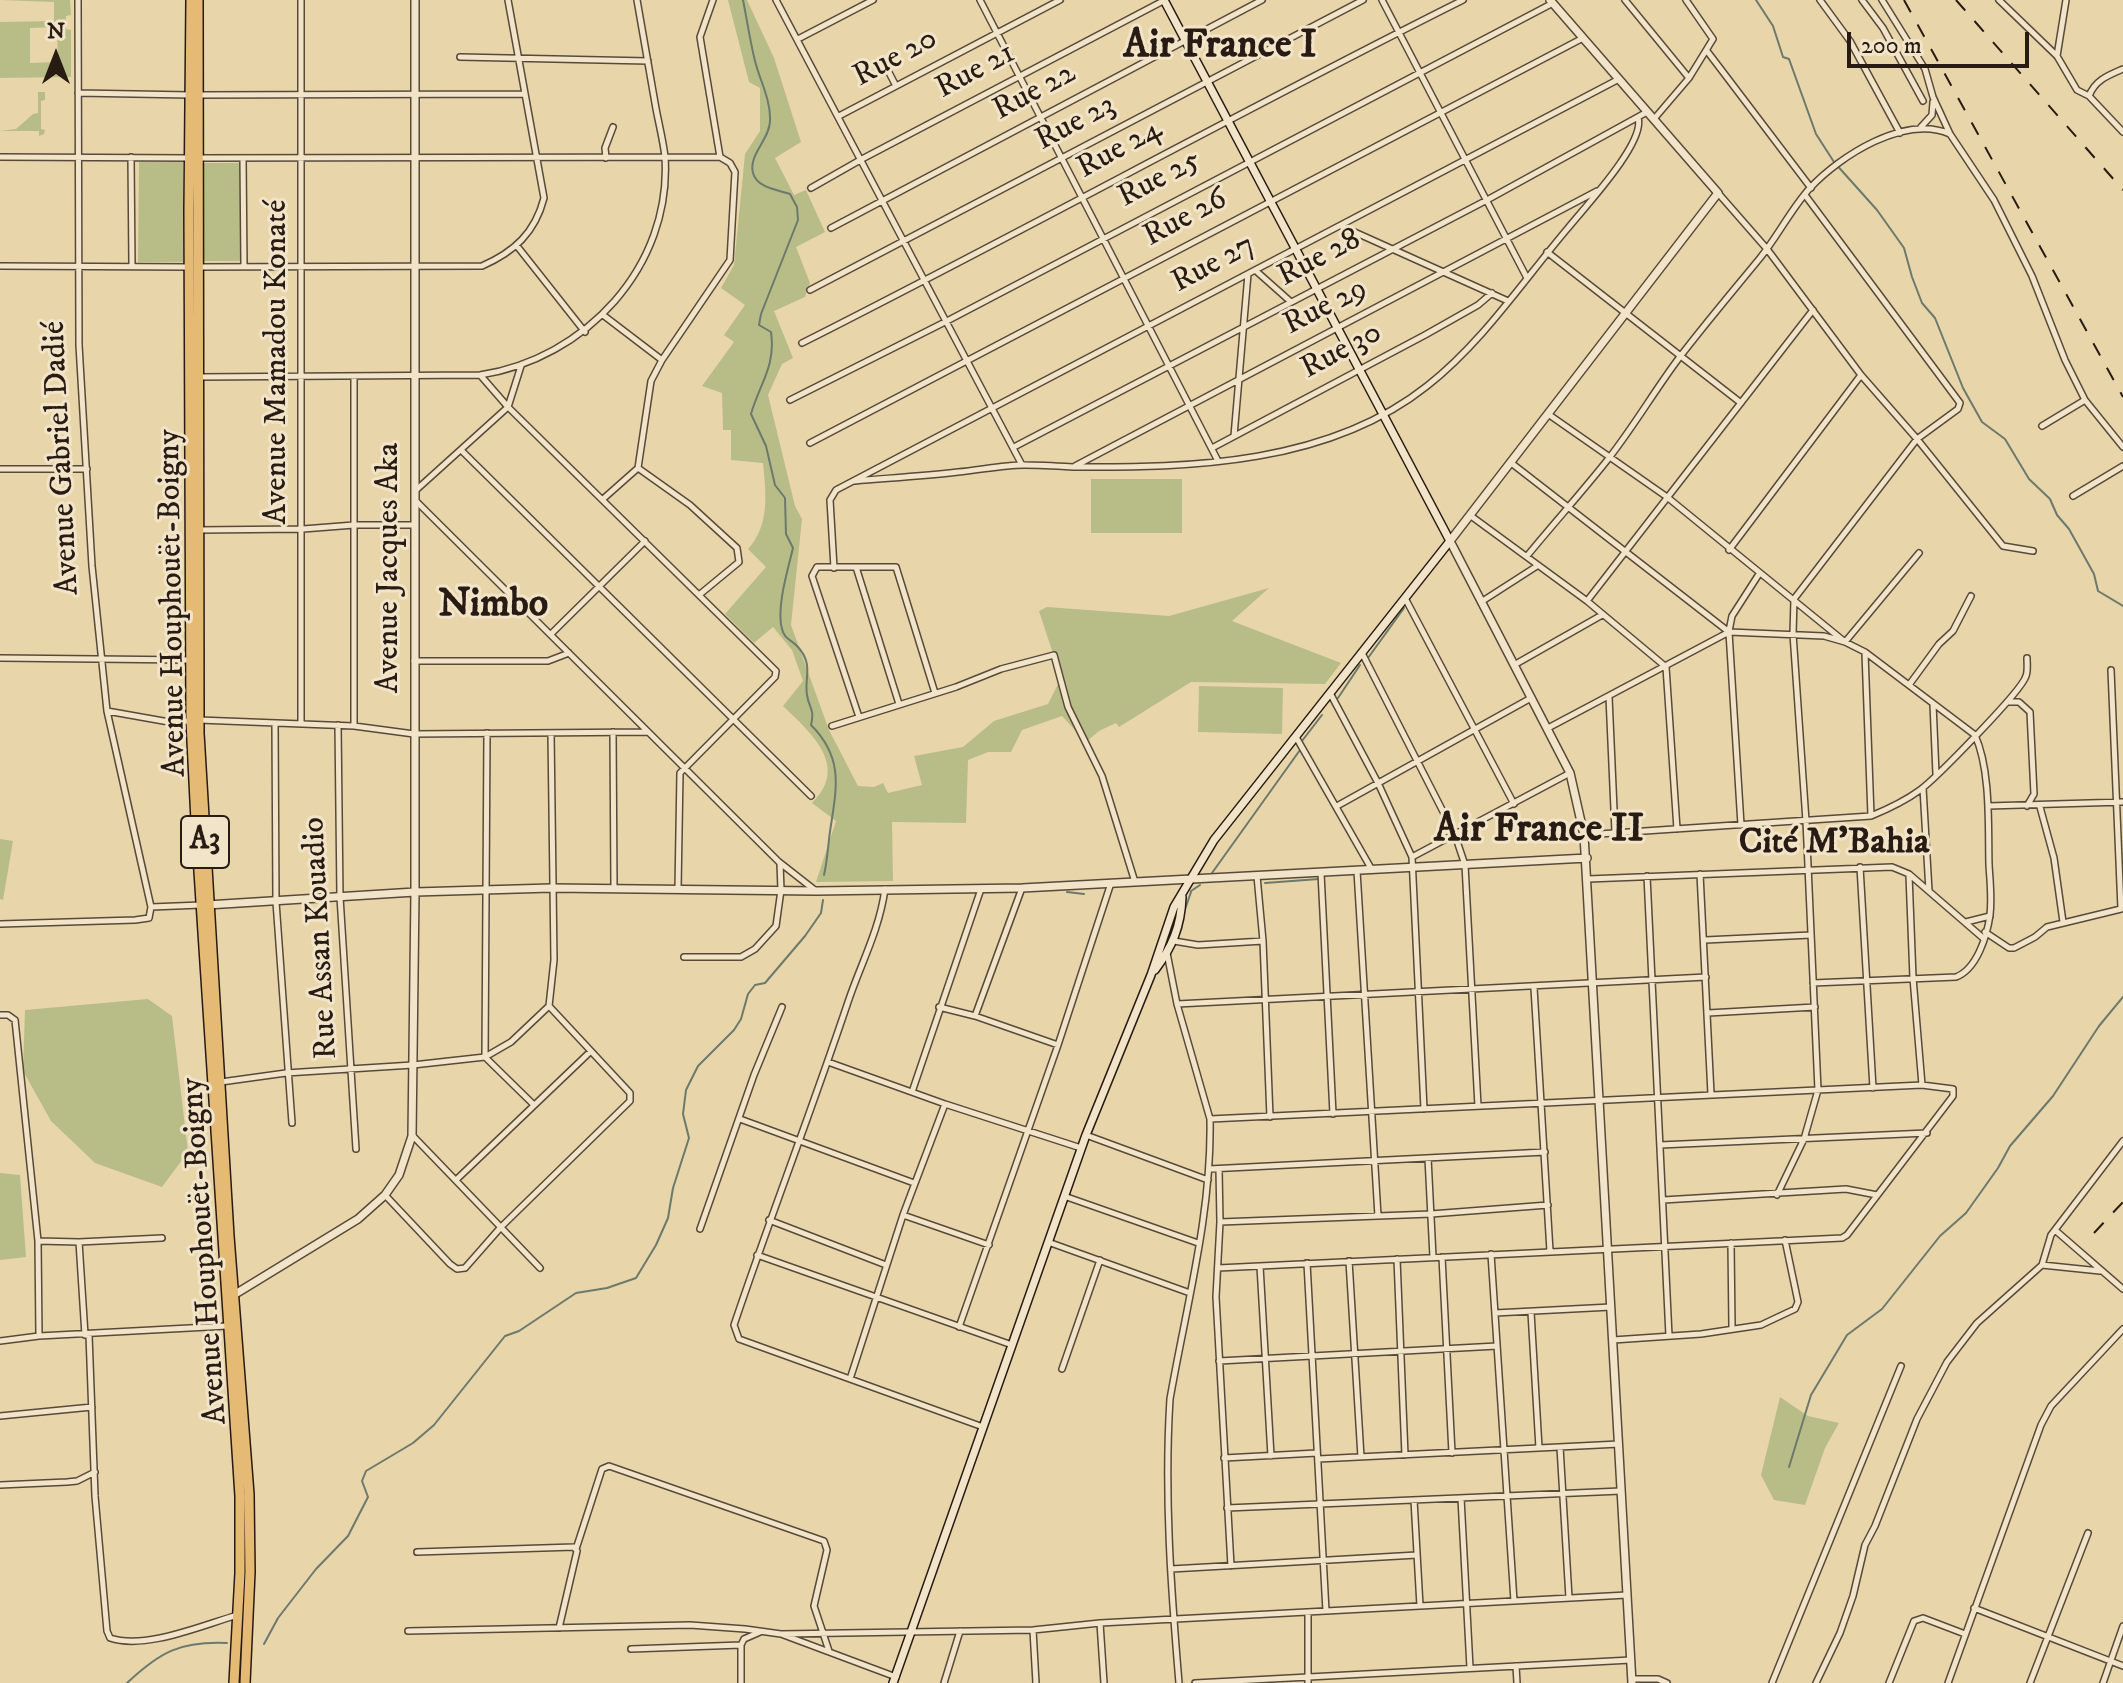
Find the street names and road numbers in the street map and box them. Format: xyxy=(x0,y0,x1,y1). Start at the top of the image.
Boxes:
street label: Rue 20 xyxy=(847,21,945,97)
street label: Rue 21 xyxy=(930,35,1022,109)
street label: Rue 22 xyxy=(987,55,1083,131)
street label: Rue 23 xyxy=(1030,87,1122,161)
street label: Rue 24 xyxy=(1071,111,1169,189)
street label: Rue 25 xyxy=(1112,142,1208,218)
street label: Rue 26 xyxy=(1138,181,1234,257)
street label: Avenue Mamadou Konaté xyxy=(259,200,297,524)
street label: Rue 28 xyxy=(1272,221,1368,297)
street label: Rue 27 xyxy=(1166,227,1262,303)
street label: Rue 29 xyxy=(1278,271,1374,345)
street label: Rue 30 xyxy=(1295,315,1389,389)
street label: Avenue Gabriel Dadié xyxy=(37,320,89,596)
street label: Avenue Houphouët-Boigny xyxy=(152,429,196,777)
street label: Avenue Jacques Aka xyxy=(371,443,409,693)
road number: A3 xyxy=(181,816,229,868)
street label: Rue Assan Kouadio xyxy=(296,816,348,1060)
street label: Avenue Houphouët-Boigny xyxy=(175,1076,237,1426)

